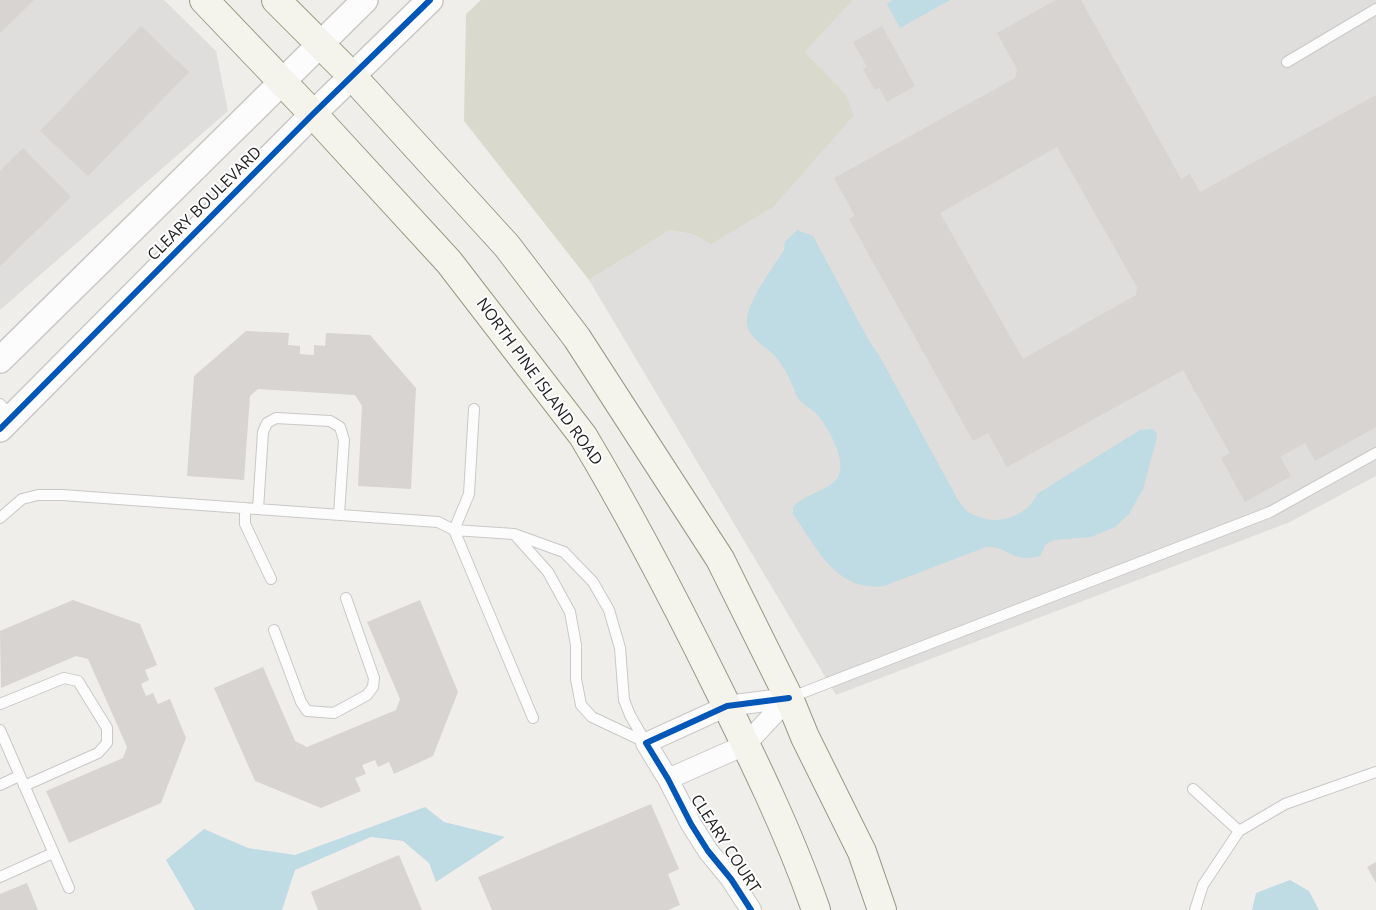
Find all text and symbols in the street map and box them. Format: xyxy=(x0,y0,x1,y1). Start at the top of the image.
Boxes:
street label: CLEARY BOULEVARD xyxy=(144,143,266,265)
street label: NORTH PINE ISLAND ROAD xyxy=(472,295,606,469)
street label: CLEARY COURT xyxy=(686,791,764,897)

